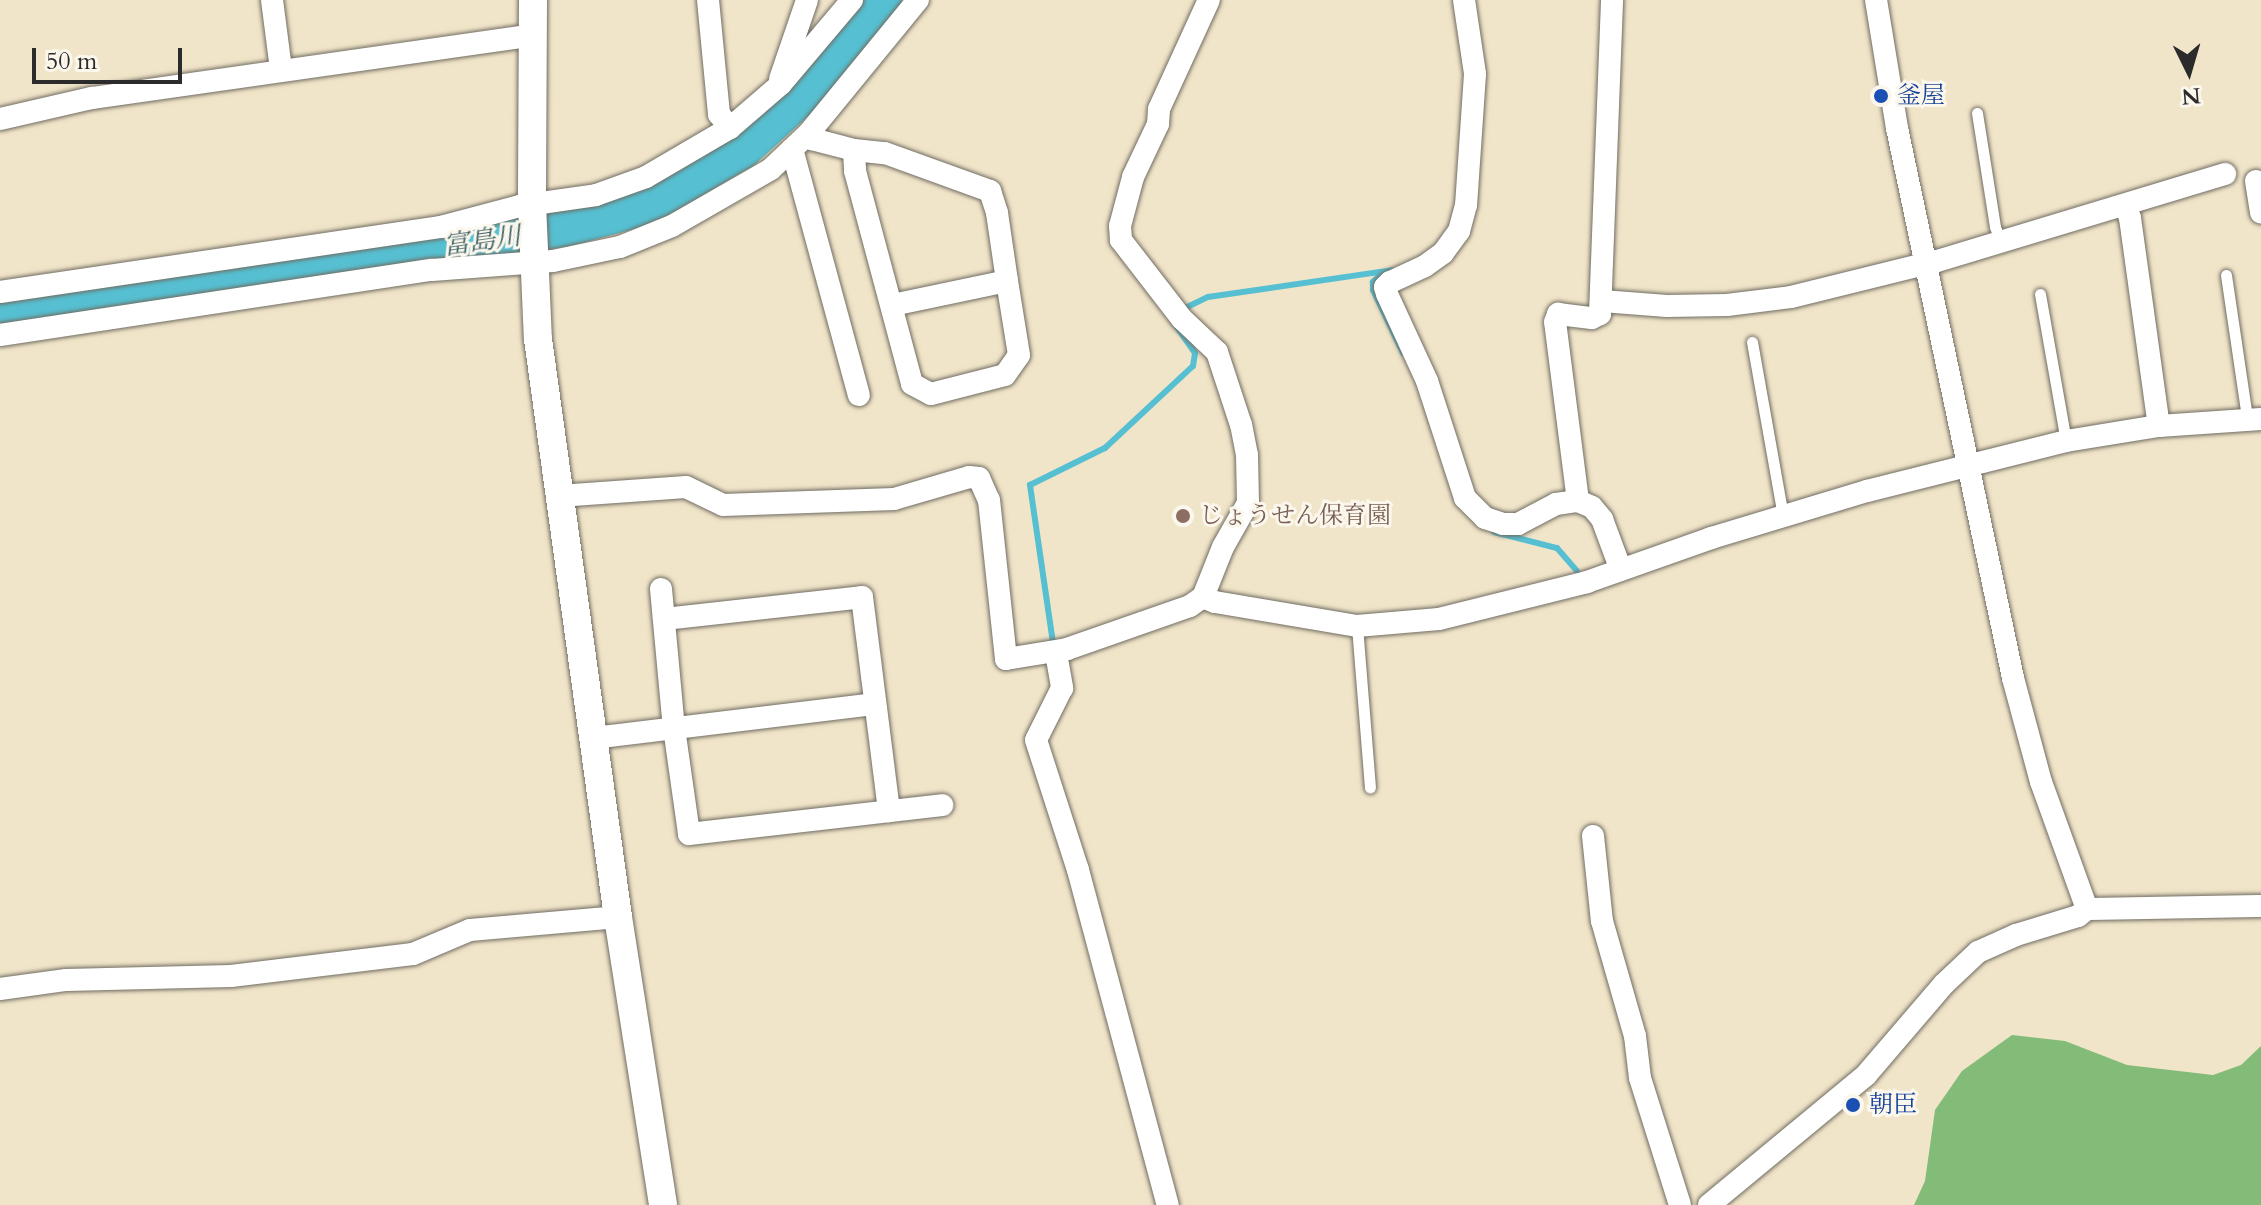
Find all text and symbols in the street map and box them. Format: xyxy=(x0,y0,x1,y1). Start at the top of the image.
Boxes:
scale bar xyxy=(36,32,186,82)
north arrow xyxy=(2149,32,2229,112)
text: 50 m xyxy=(46,45,97,78)
text: N xyxy=(2180,80,2202,112)
place label: 釜屋 xyxy=(1897,82,1945,110)
marker: 釜屋 xyxy=(1872,87,1890,105)
water label: 富島川 xyxy=(441,220,523,262)
place label: じょうせん保育園 xyxy=(1199,502,1391,530)
marker: じょうせん保育園 xyxy=(1174,507,1192,525)
place label: 朝臣 xyxy=(1869,1091,1917,1119)
marker: 朝臣 xyxy=(1844,1096,1862,1114)

